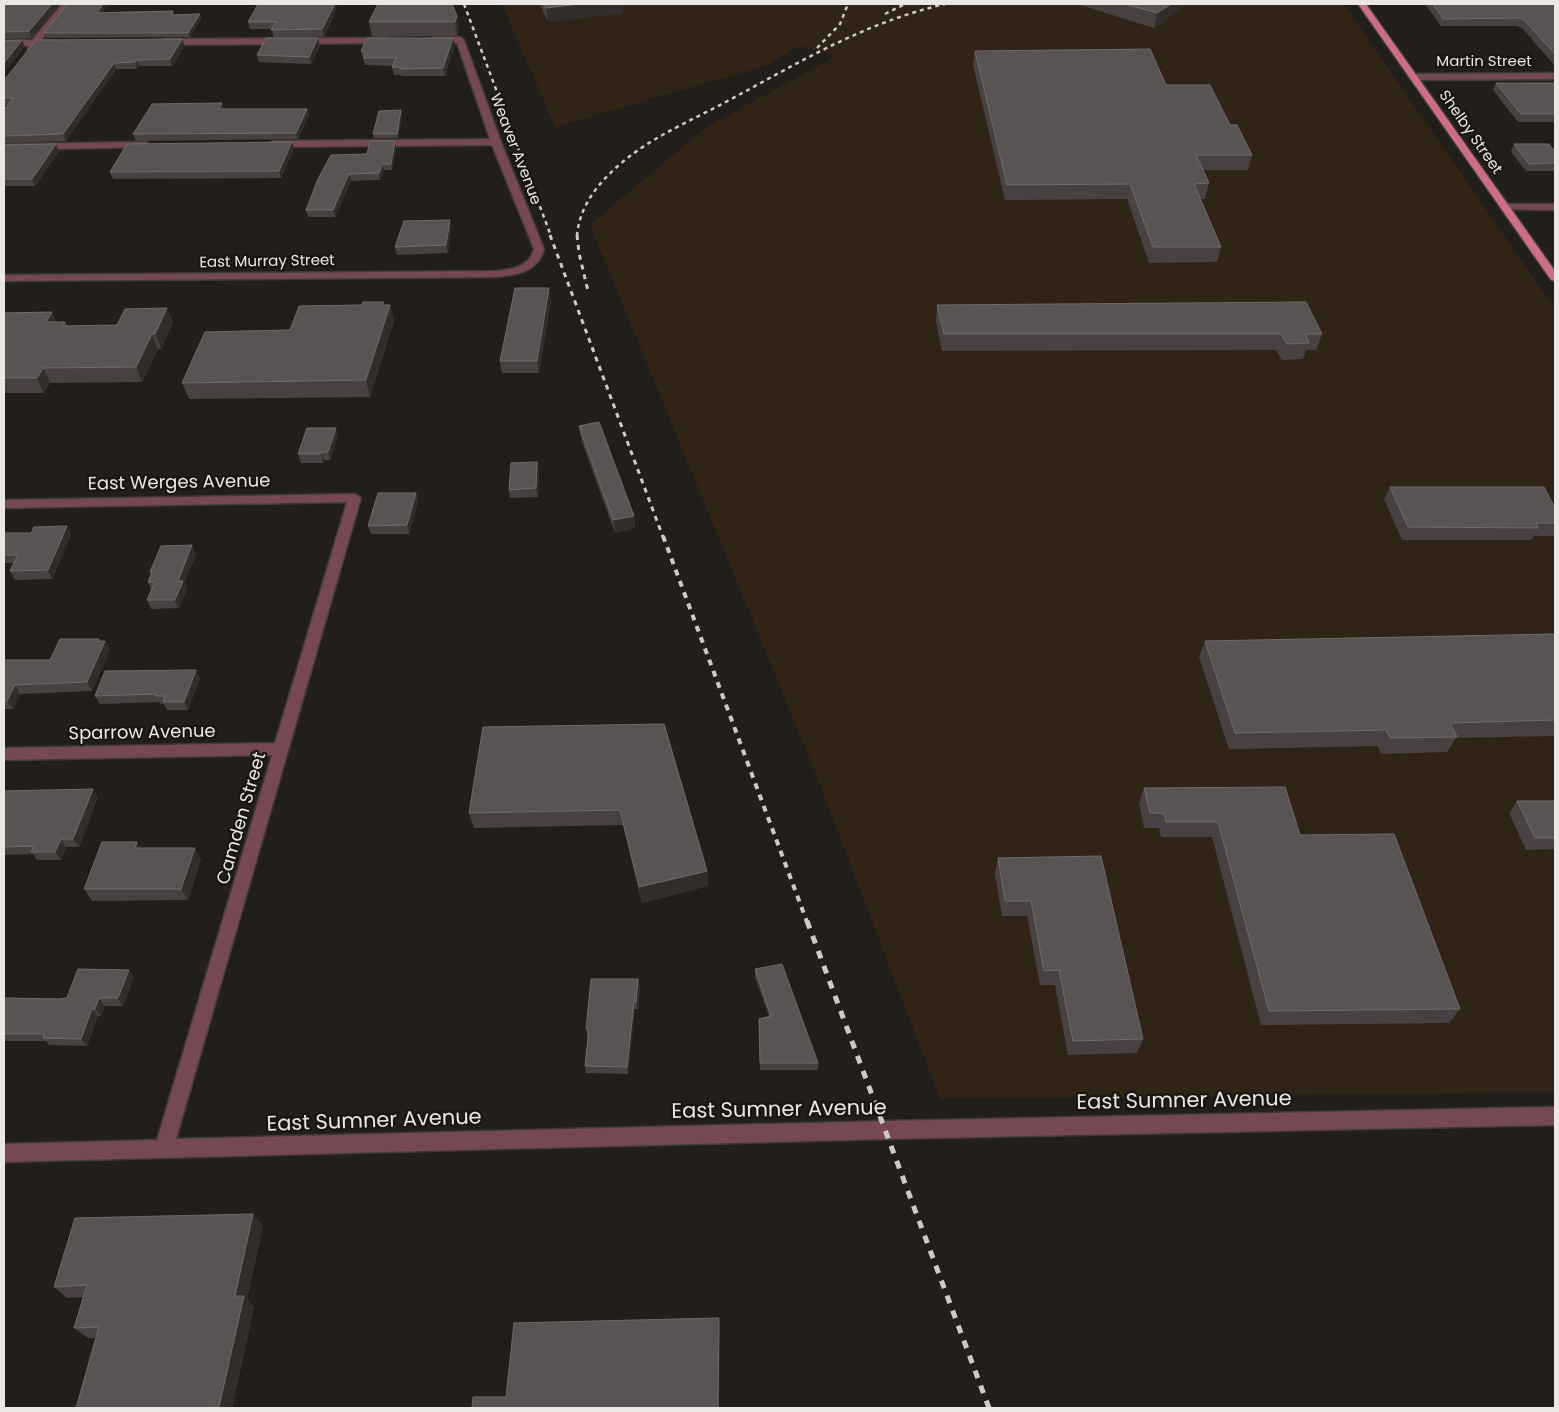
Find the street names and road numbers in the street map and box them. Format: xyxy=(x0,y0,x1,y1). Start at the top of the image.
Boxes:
street label: Martin Street xyxy=(1436,50,1532,71)
street label: Shelby Street xyxy=(1435,86,1508,178)
street label: Weaver Avenue xyxy=(486,90,547,208)
street label: East Murray Street xyxy=(199,249,335,272)
street label: East Werges Avenue xyxy=(87,467,271,496)
street label: Sparrow Avenue xyxy=(68,718,216,745)
street label: Camden Street xyxy=(210,749,271,887)
street label: East Sumner Avenue xyxy=(1076,1083,1292,1116)
street label: East Sumner Avenue xyxy=(671,1092,887,1125)
street label: East Sumner Avenue xyxy=(266,1101,482,1138)

